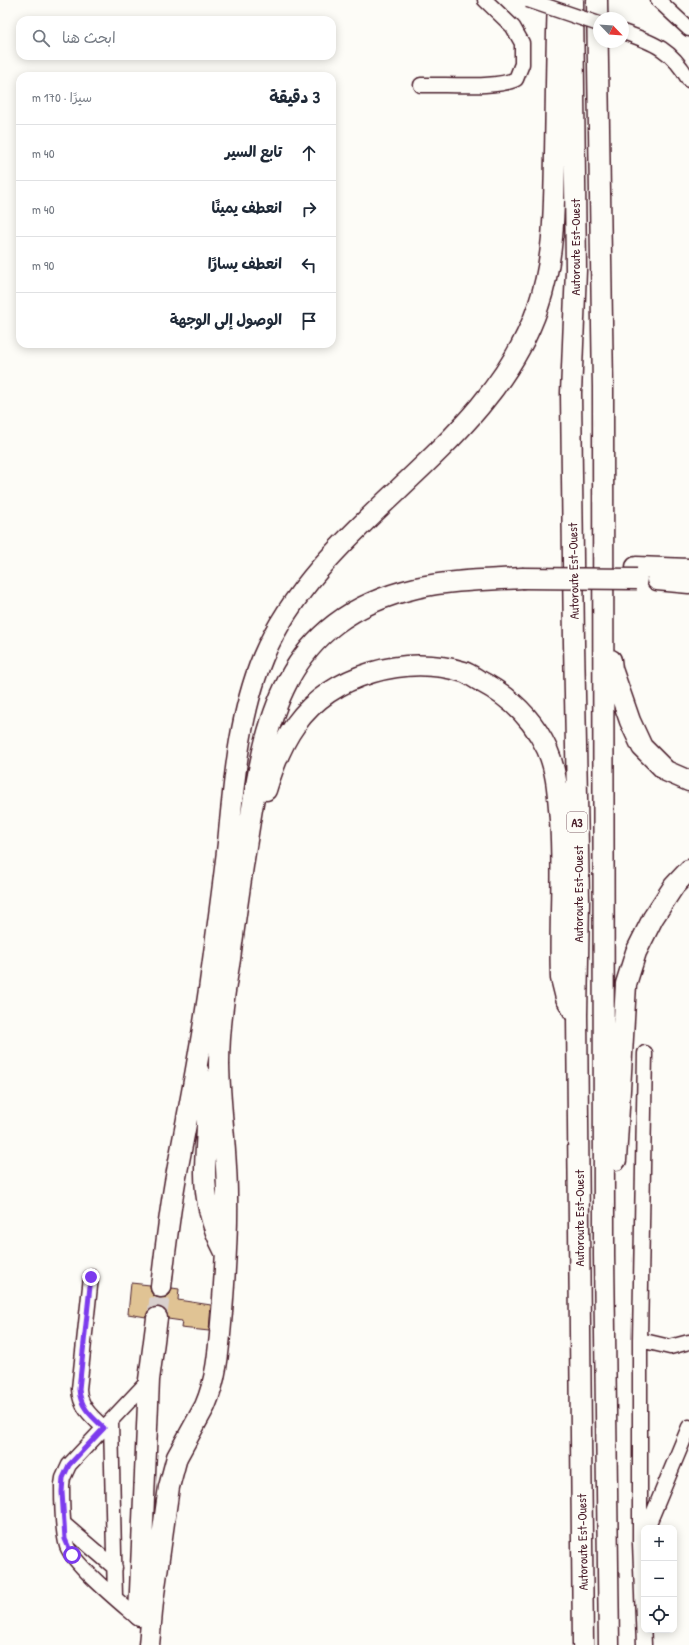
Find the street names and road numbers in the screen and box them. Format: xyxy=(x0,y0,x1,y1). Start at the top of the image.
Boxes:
street label: Autoroute Est-Ouest xyxy=(566,198,584,295)
street label: Autoroute Est-Ouest xyxy=(563,522,583,620)
road number: A3 xyxy=(567,812,587,832)
street label: Autoroute Est-Ouest xyxy=(569,845,587,942)
street label: Autoroute Est-Ouest xyxy=(570,1169,588,1266)
street label: Autoroute Est-Ouest xyxy=(572,1493,592,1591)

